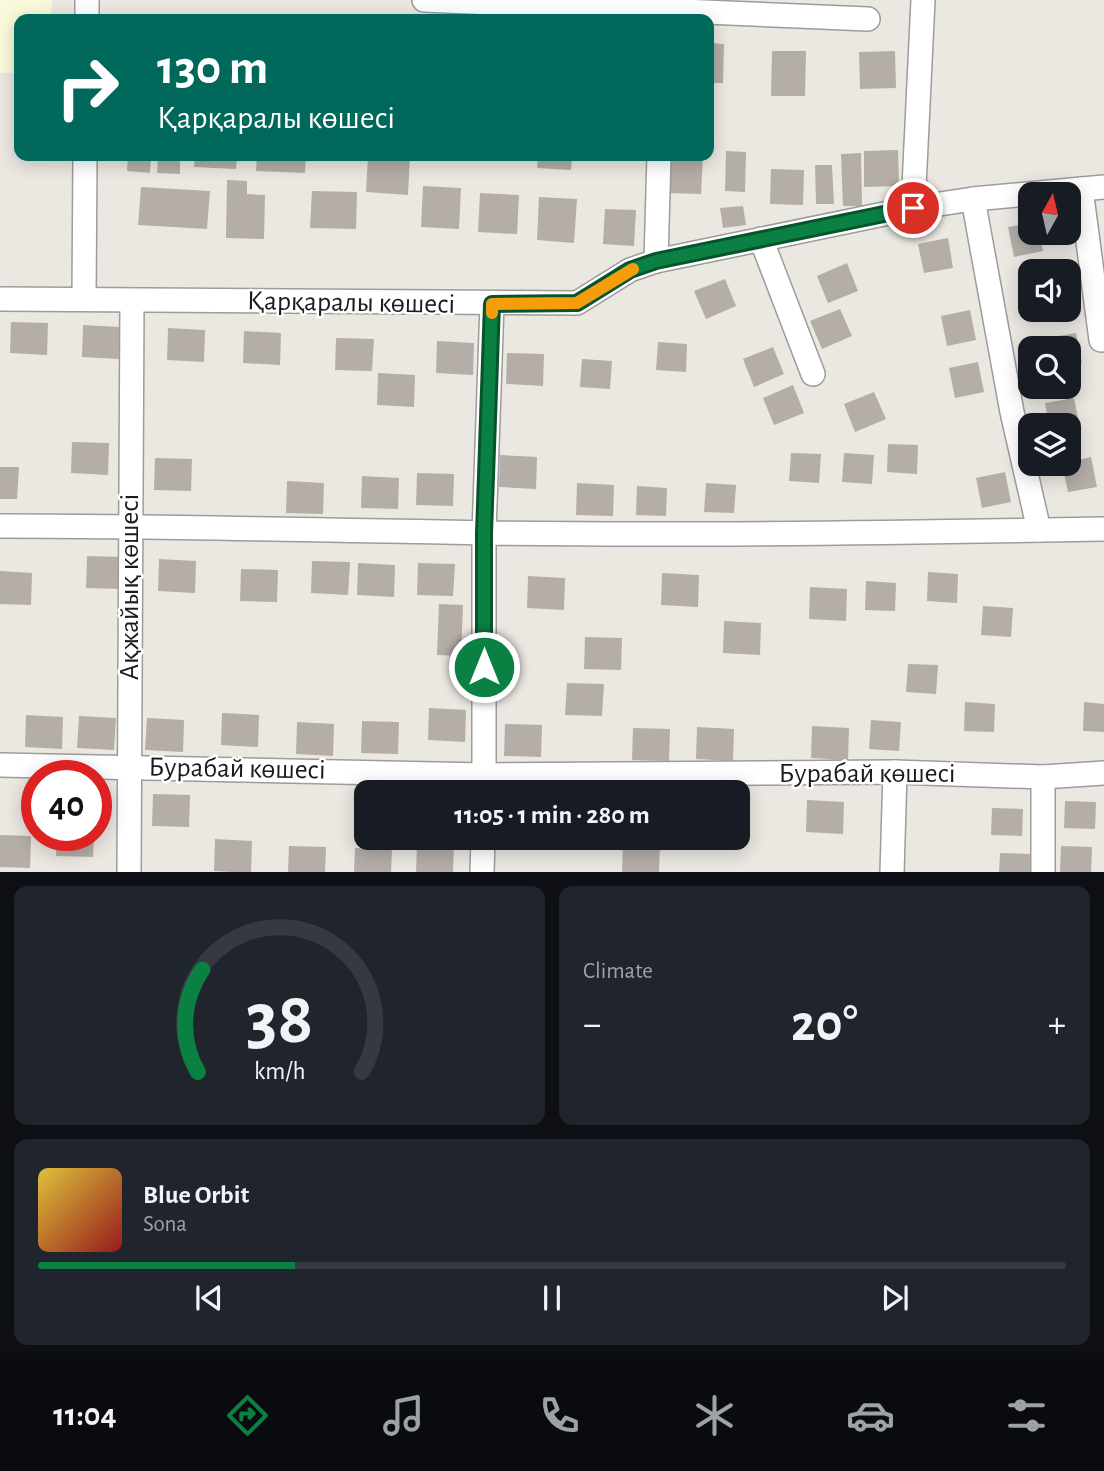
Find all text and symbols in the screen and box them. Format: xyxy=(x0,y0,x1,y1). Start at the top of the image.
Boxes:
icon: right xyxy=(42,42,133,133)
text: 130 m xyxy=(157,44,268,93)
text: Қарқаралы көшесі xyxy=(157,102,395,134)
pin xyxy=(883,178,943,238)
north arrow xyxy=(1018,182,1082,245)
map controls xyxy=(1018,182,1081,476)
icon: arrive xyxy=(894,189,932,227)
button: sound xyxy=(1018,259,1081,322)
street label: Қарқаралы көшесі xyxy=(247,287,455,319)
button: search xyxy=(1018,336,1081,399)
button: layers xyxy=(1018,413,1081,476)
street label: Ақжайық көшесі xyxy=(116,494,144,680)
position arrow xyxy=(447,630,521,704)
street label: Бурабай көшесі xyxy=(148,753,326,785)
speed limit sign: 40 xyxy=(21,760,112,851)
street label: Бурабай көшесі xyxy=(778,760,956,788)
text: 11:05 · 1 min · 280 m xyxy=(454,802,650,828)
text: Climate xyxy=(583,960,653,983)
text: 38 xyxy=(246,984,313,1057)
text: 20° xyxy=(791,998,858,1050)
text: − xyxy=(583,1006,601,1044)
text: + xyxy=(1048,1006,1066,1044)
text: km/h xyxy=(254,1058,305,1083)
text: Blue Orbit xyxy=(143,1182,249,1208)
text: Sona xyxy=(143,1213,187,1236)
icon: previous xyxy=(190,1279,228,1317)
icon: pause xyxy=(533,1279,571,1317)
icon: next xyxy=(876,1279,914,1317)
icon: directions xyxy=(223,1391,272,1440)
icon: music xyxy=(379,1391,428,1440)
icon: phone xyxy=(535,1391,584,1440)
icon: climate xyxy=(690,1391,739,1440)
icon: car xyxy=(846,1391,895,1440)
icon: filters xyxy=(1002,1391,1051,1440)
text: 11:04 xyxy=(53,1399,116,1431)

